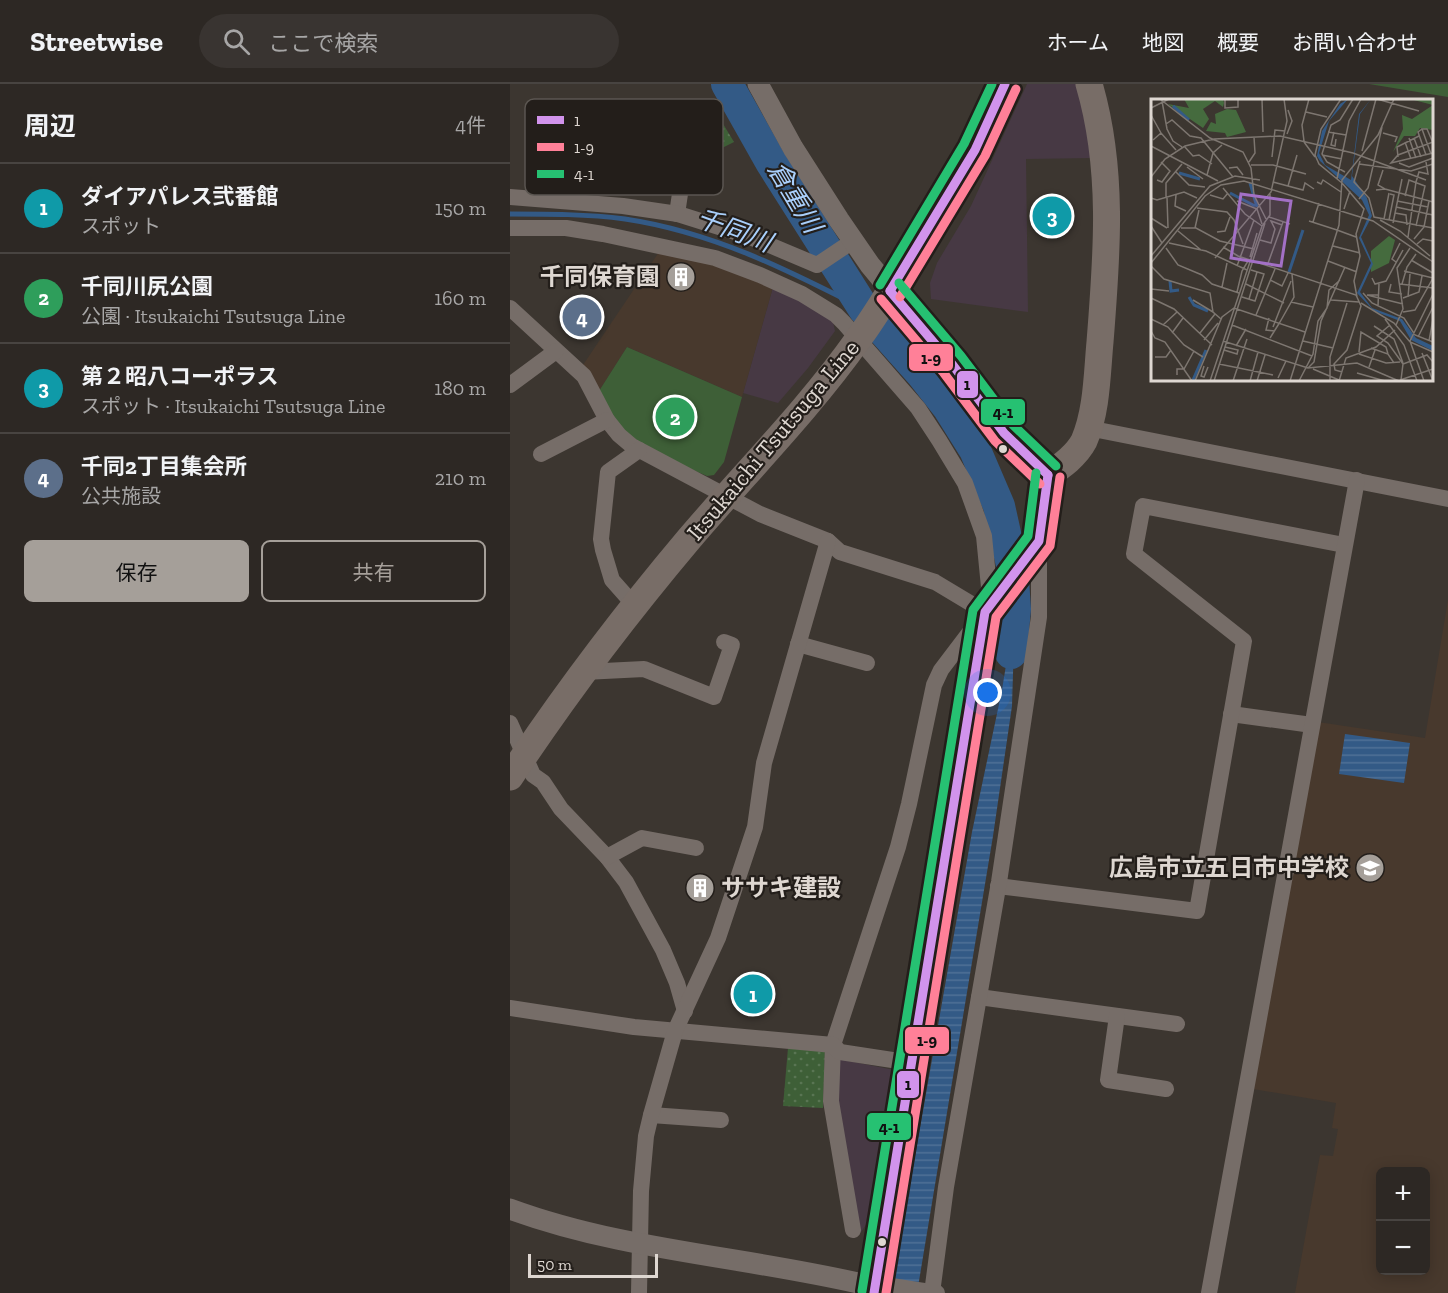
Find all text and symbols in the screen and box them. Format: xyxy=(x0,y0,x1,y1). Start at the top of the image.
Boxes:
search box xyxy=(199,14,619,68)
text: Streetwise xyxy=(30,25,163,58)
icon: search xyxy=(220,25,253,58)
text: ここで検索 xyxy=(268,30,378,57)
text: ホーム xyxy=(1047,30,1109,55)
text: 地図 xyxy=(1142,30,1184,55)
text: 概要 xyxy=(1217,30,1259,55)
text: お問い合わせ xyxy=(1292,30,1418,55)
legend xyxy=(525,99,723,195)
inset map xyxy=(1151,99,1433,381)
text: 周辺 xyxy=(24,110,76,142)
text: 1 xyxy=(574,111,580,130)
text: 4件 xyxy=(455,113,486,137)
text: 1-9 xyxy=(574,138,594,157)
water label: 倉重川 xyxy=(761,155,830,241)
text: 4-1 xyxy=(574,165,594,184)
text: ダイアパレス弐番館 xyxy=(81,183,279,210)
pin: 3 xyxy=(1032,194,1072,238)
text: 1 xyxy=(39,196,48,220)
text: 150 m xyxy=(435,196,486,220)
water label: 千同川 xyxy=(692,202,779,259)
text: スポット xyxy=(81,214,161,238)
building icon: 千同保育園 xyxy=(665,261,697,293)
place label: 千同保育園 xyxy=(540,262,660,291)
text: 千同川尻公園 xyxy=(81,273,213,300)
text: 2 xyxy=(38,286,49,310)
text: 160 m xyxy=(434,286,486,310)
pin: 4 xyxy=(562,294,602,340)
text: 公園 · Itsukaichi Tsutsuga Line xyxy=(81,304,345,328)
street label: Itsukaichi Tsutsuga Line xyxy=(680,333,865,546)
line badge: 1-9 xyxy=(908,343,954,372)
text: 1-9 xyxy=(921,349,942,368)
text: 第２昭八コーポラス xyxy=(81,363,279,390)
line badge: 1 xyxy=(956,370,979,399)
text: 1 xyxy=(964,375,971,394)
text: 3 xyxy=(38,376,49,400)
text: 180 m xyxy=(434,376,486,400)
text: スポット · Itsukaichi Tsutsuga Line xyxy=(81,394,385,418)
pin: 2 xyxy=(656,394,694,440)
line badge: 4-1 xyxy=(980,398,1026,426)
text: 4-1 xyxy=(993,403,1014,422)
unlabelled marker xyxy=(997,443,1009,455)
text: 千同2丁目集会所 xyxy=(81,453,247,480)
text: 4 xyxy=(38,466,49,490)
text: 210 m xyxy=(435,466,486,490)
text: 公共施設 xyxy=(81,484,161,508)
button: 保存 xyxy=(24,540,249,602)
button: 共有 xyxy=(261,540,486,602)
your location xyxy=(973,678,1002,707)
school or university icon: 広島市立五日市中学校 xyxy=(1354,852,1386,884)
place label: 広島市立五日市中学校 xyxy=(1109,853,1349,882)
building icon: ササキ建設 xyxy=(684,872,716,904)
place label: ササキ建設 xyxy=(721,873,841,902)
pin: 1 xyxy=(734,972,772,1016)
line badge: 1-9 xyxy=(904,1026,950,1055)
text: 1-9 xyxy=(917,1031,938,1050)
line badge: 1 xyxy=(896,1070,920,1099)
text: 1 xyxy=(905,1075,912,1094)
line badge: 4-1 xyxy=(866,1112,912,1141)
text: 4-1 xyxy=(879,1118,900,1137)
map controls xyxy=(1376,1167,1430,1275)
button: + xyxy=(1376,1167,1430,1221)
button: − xyxy=(1376,1221,1430,1275)
unlabelled marker xyxy=(876,1236,888,1248)
scale bar xyxy=(528,1251,658,1278)
text: 50 m xyxy=(537,1255,572,1274)

